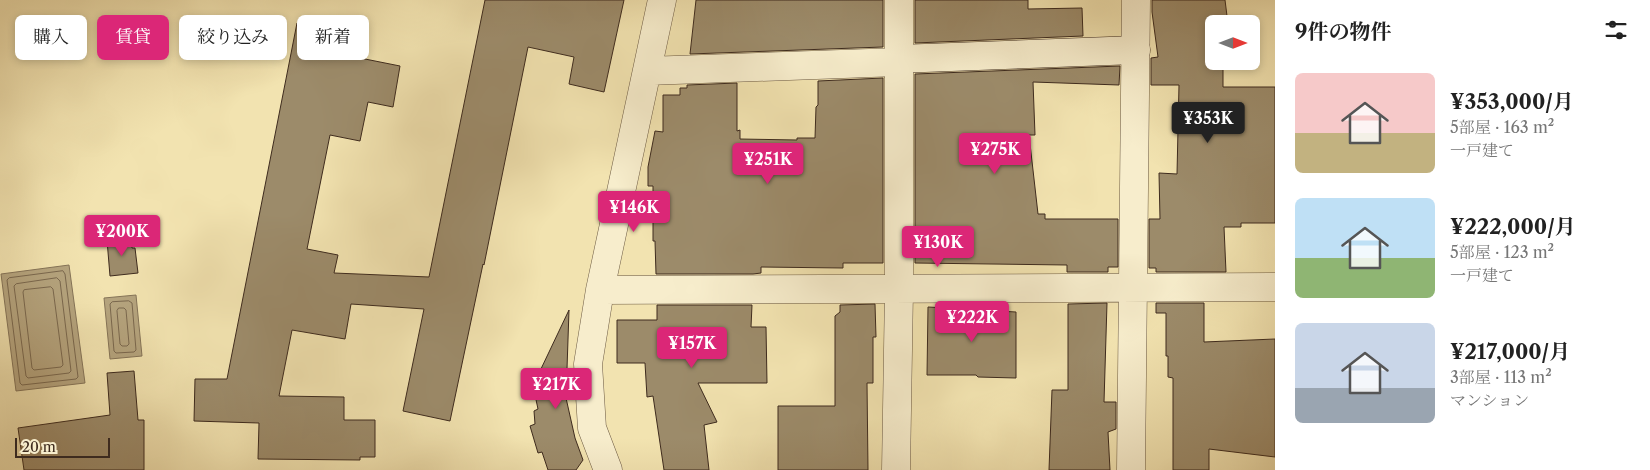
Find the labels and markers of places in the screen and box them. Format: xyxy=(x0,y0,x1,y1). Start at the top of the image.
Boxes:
pin: ¥353K xyxy=(1173,102,1243,144)
pin: ¥275K xyxy=(960,132,1030,175)
pin: ¥251K xyxy=(733,142,803,185)
pin: ¥146K xyxy=(599,190,669,233)
pin: ¥200K xyxy=(87,214,157,257)
pin: ¥130K xyxy=(903,226,973,268)
pin: ¥222K xyxy=(937,300,1007,343)
pin: ¥157K xyxy=(657,326,727,369)
pin: ¥217K xyxy=(521,368,591,410)

